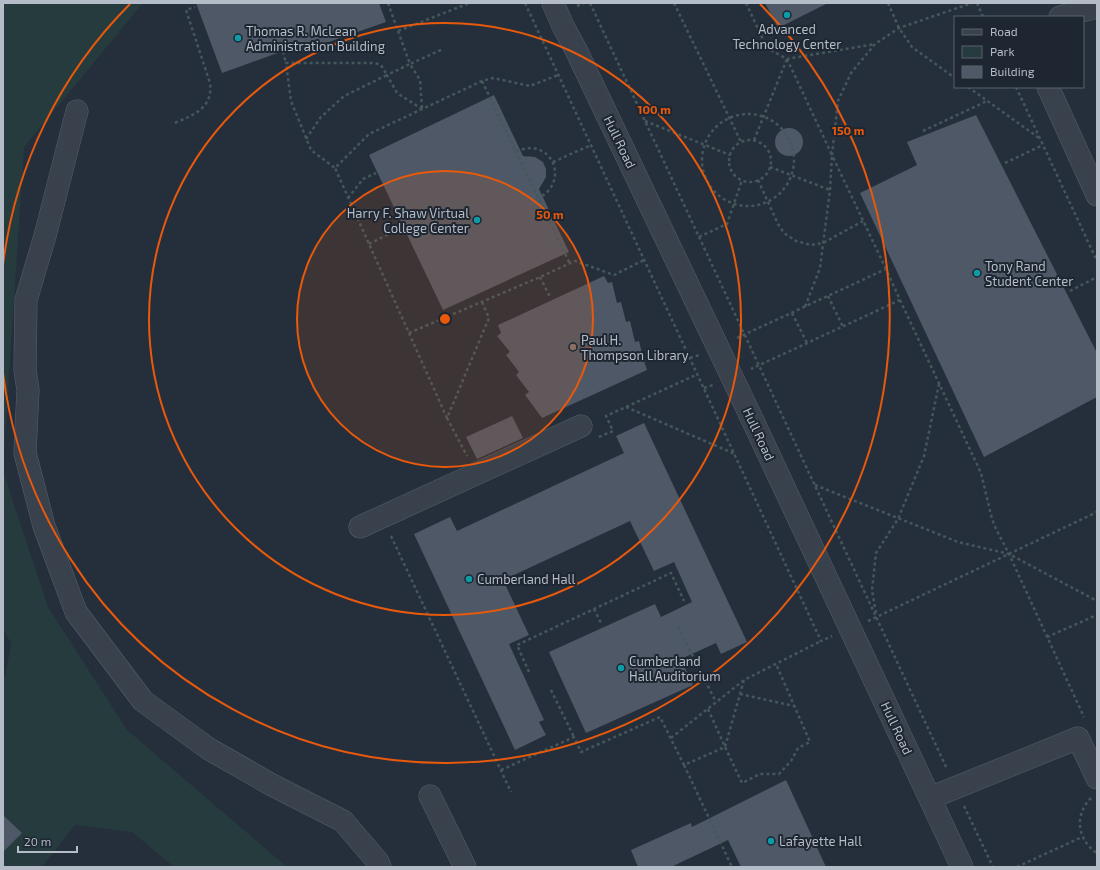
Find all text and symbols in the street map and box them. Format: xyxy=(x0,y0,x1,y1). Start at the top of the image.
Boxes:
marker: Advanced Technology Center xyxy=(782,10,792,20)
legend xyxy=(954,16,1084,88)
place label: Advanced Technology Center xyxy=(732,21,842,52)
place label: Thomas R. McLean Administration Building xyxy=(246,23,385,54)
text: Road xyxy=(990,24,1018,38)
marker: Thomas R. McLean Administration Building xyxy=(233,33,243,43)
text: Park xyxy=(990,44,1015,58)
text: Building xyxy=(990,64,1035,78)
text: 100 m xyxy=(637,102,671,116)
street label: Hull Road xyxy=(600,113,640,171)
text: 150 m xyxy=(832,123,864,137)
place label: Harry F. Shaw Virtual College Center xyxy=(347,205,469,236)
text: 50 m xyxy=(536,207,564,221)
marker: Harry F. Shaw Virtual College Center xyxy=(472,215,482,225)
place label: Tony Rand Student Center xyxy=(985,258,1074,289)
marker: Tony Rand Student Center xyxy=(972,268,982,278)
centre of rings xyxy=(438,312,452,326)
place label: Paul H. Thompson Library xyxy=(581,332,689,363)
marker: Paul H. Thompson Library xyxy=(568,342,578,352)
street label: Hull Road xyxy=(740,405,778,463)
place label: Cumberland Hall xyxy=(477,571,575,587)
marker: Cumberland Hall xyxy=(464,574,474,584)
place label: Cumberland Hall Auditorium xyxy=(629,653,721,684)
marker: Cumberland Hall Auditorium xyxy=(616,663,626,673)
street label: Hull Road xyxy=(878,699,916,757)
scale bar xyxy=(18,828,77,854)
place label: Lafayette Hall xyxy=(779,833,862,849)
text: 20 m xyxy=(24,834,51,848)
marker: Lafayette Hall xyxy=(766,836,776,846)

